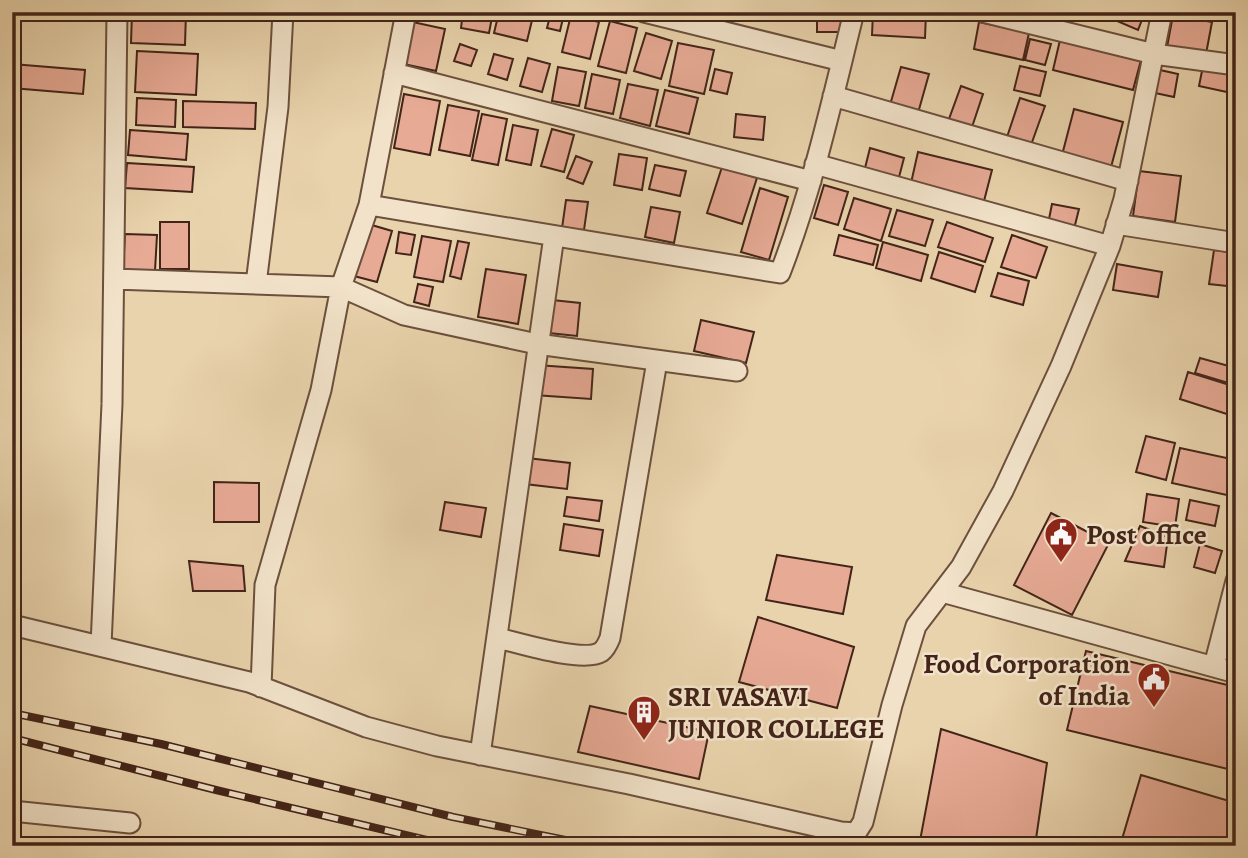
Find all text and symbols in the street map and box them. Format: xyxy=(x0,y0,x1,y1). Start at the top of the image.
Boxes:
public building icon: Post office xyxy=(1042,515,1080,564)
place label: Post office xyxy=(1086,516,1207,554)
place label: Food Corporation of India xyxy=(923,645,1130,715)
public building icon: Food Corporation of India xyxy=(1135,660,1173,709)
place label: SRI VASAVI JUNIOR COLLEGE xyxy=(668,678,884,748)
building icon: SRI VASAVI JUNIOR COLLEGE xyxy=(625,693,663,742)

